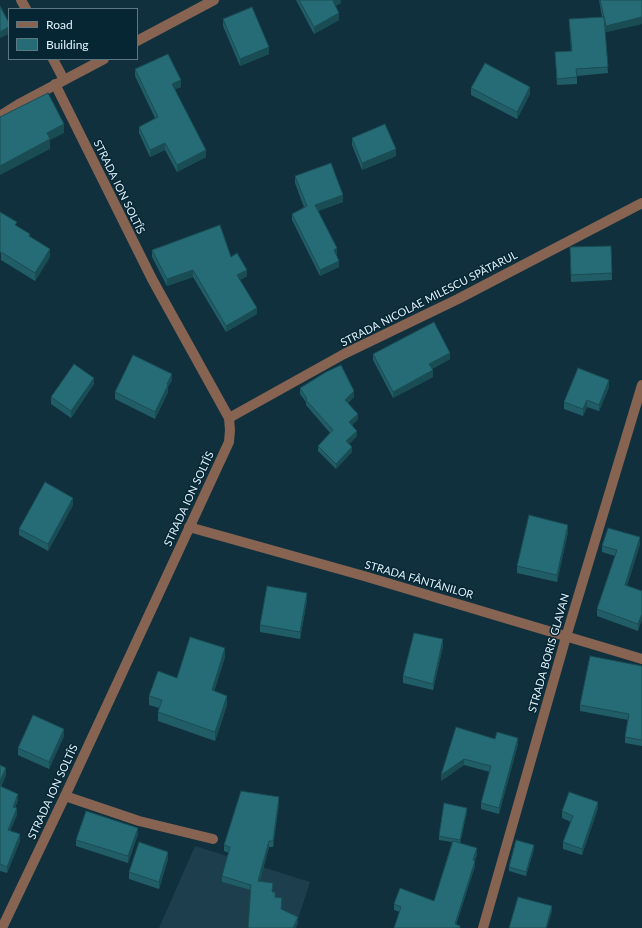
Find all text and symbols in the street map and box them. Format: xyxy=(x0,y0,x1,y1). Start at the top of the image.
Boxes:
legend xyxy=(8,8,138,60)
text: Road xyxy=(46,17,73,32)
text: Building xyxy=(46,37,89,52)
street label: STRADA ION SOLTÎS xyxy=(90,138,148,236)
street label: STRADA NICOLAE MILESCU SPĂTARUL xyxy=(338,248,520,350)
street label: STRADA ION SOLTÎS xyxy=(161,449,217,549)
street label: STRADA FÂNTÂNILOR xyxy=(363,558,475,602)
street label: STRADA BORIS GLAVAN xyxy=(526,592,572,714)
street label: STRADA ION SOLTÎS xyxy=(25,742,81,842)

